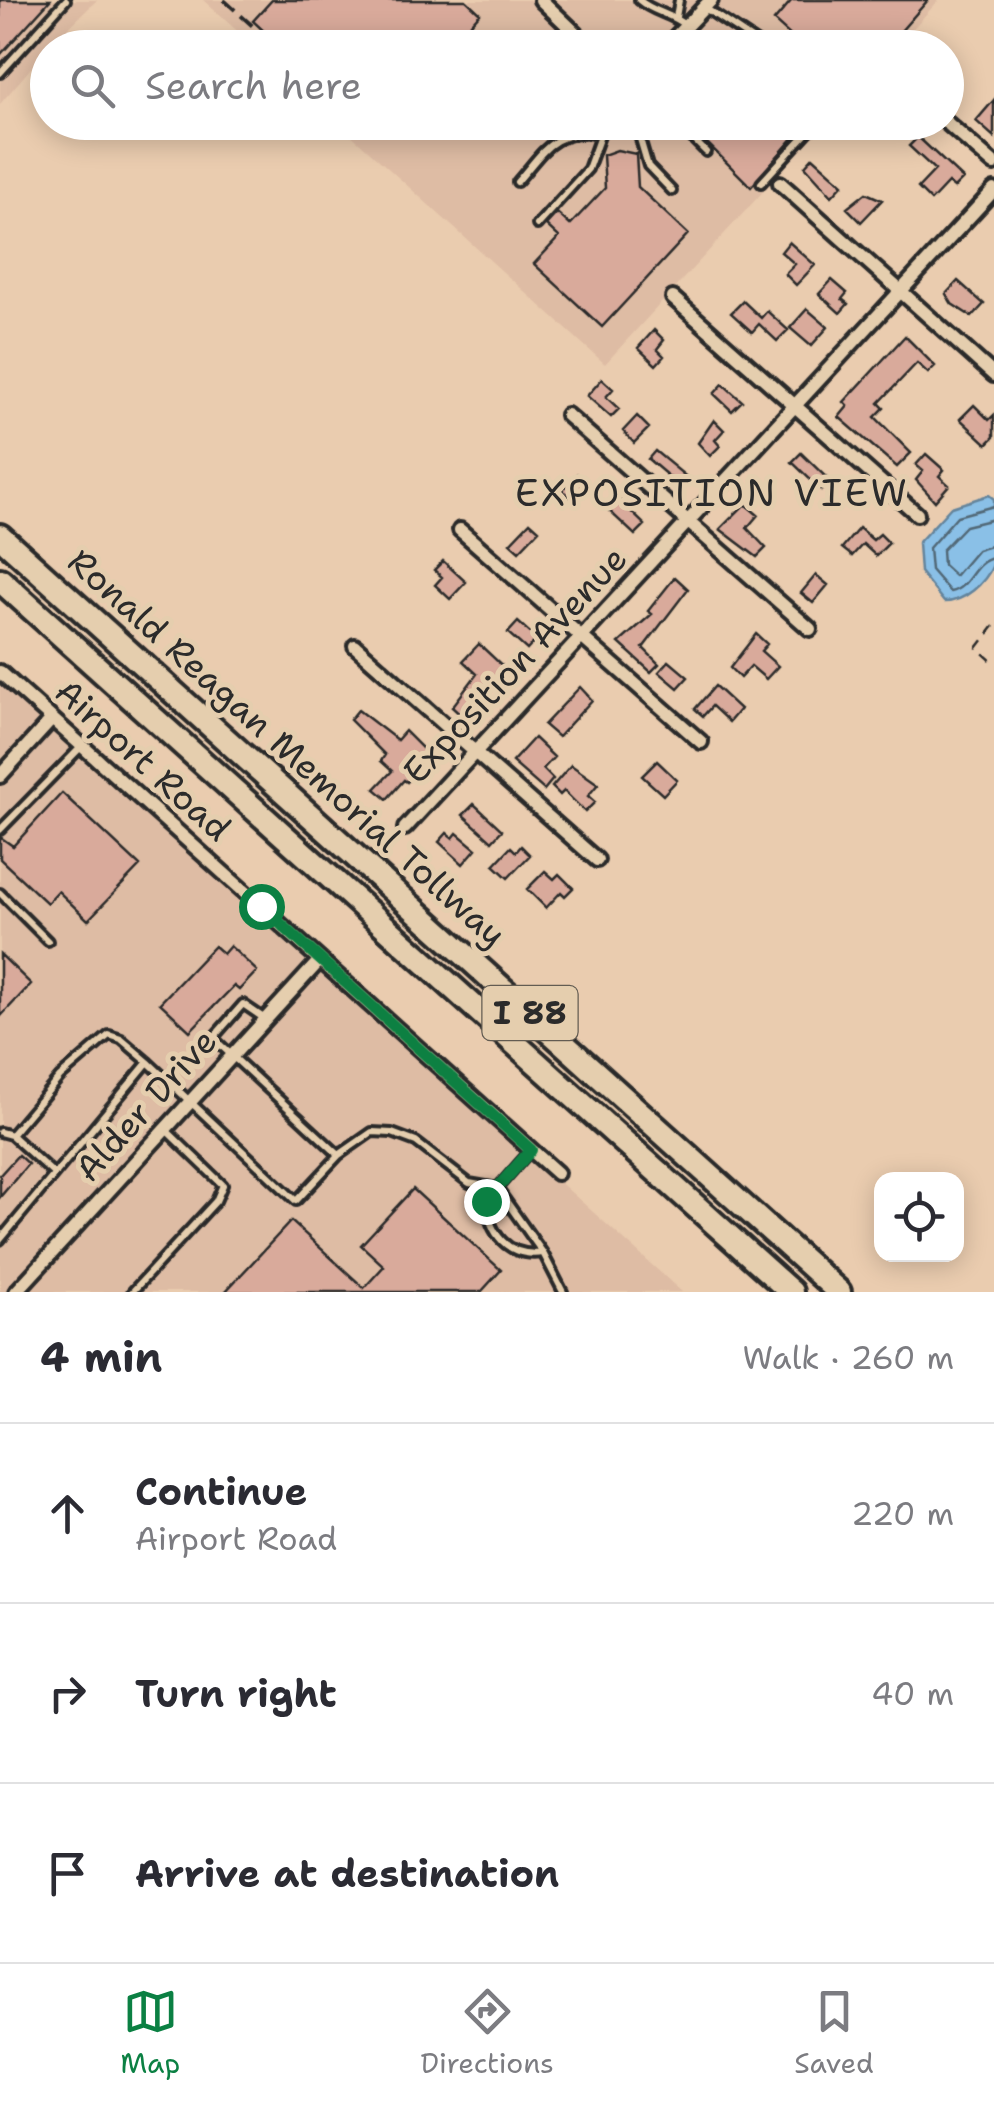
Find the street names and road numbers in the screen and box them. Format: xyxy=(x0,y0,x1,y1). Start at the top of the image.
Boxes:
street label: Exposition Avenue xyxy=(392,536,637,794)
street label: Ronald Reagan Memorial Tollway xyxy=(58,538,517,957)
street label: Airport Road xyxy=(45,668,241,851)
road number: I 88 xyxy=(482,986,578,1040)
street label: Alder Drive xyxy=(64,1018,227,1191)

